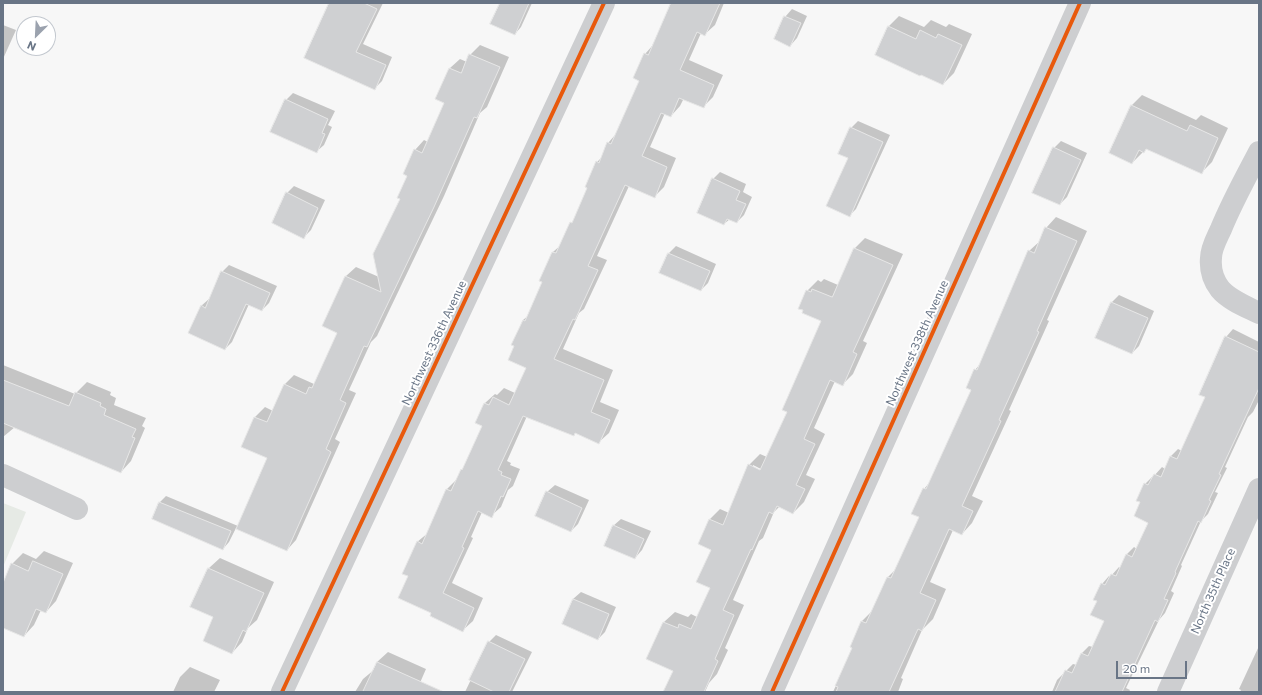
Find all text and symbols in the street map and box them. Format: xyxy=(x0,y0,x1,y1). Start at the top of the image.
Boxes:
north arrow xyxy=(16,16,56,56)
text: N xyxy=(25,39,38,54)
street label: Northwest 336th Avenue xyxy=(399,278,469,408)
street label: Northwest 338th Avenue xyxy=(883,278,951,408)
street label: North 35th Place xyxy=(1188,546,1238,636)
scale bar xyxy=(1118,653,1189,679)
text: 20 m xyxy=(1123,661,1150,675)

